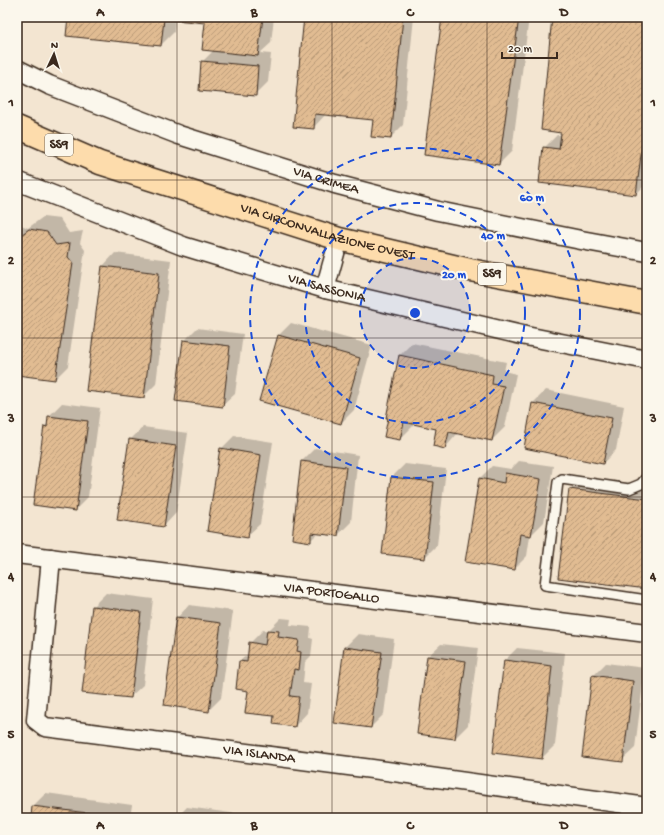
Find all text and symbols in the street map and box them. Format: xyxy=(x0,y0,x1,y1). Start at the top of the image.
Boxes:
text: A xyxy=(95,6,105,21)
text: B xyxy=(250,6,259,21)
text: C xyxy=(405,6,415,21)
text: D xyxy=(559,6,569,21)
north arrow xyxy=(34,34,74,74)
scale bar xyxy=(502,34,557,60)
text: N xyxy=(51,40,59,52)
text: 20 m xyxy=(508,43,533,57)
text: 1 xyxy=(7,96,14,111)
text: 1 xyxy=(649,96,656,111)
road number: SS9 xyxy=(45,134,73,156)
street label: VIA CRIMEA xyxy=(290,163,361,199)
text: 60 m xyxy=(520,192,545,206)
street label: VIA CIRCONVALLAZIONE OVEST xyxy=(237,199,416,265)
text: 40 m xyxy=(480,230,505,244)
text: 2 xyxy=(8,254,15,269)
text: 2 xyxy=(650,254,657,269)
road number: SS9 xyxy=(478,263,506,285)
street label: VIA SASSONIA xyxy=(285,269,368,307)
text: 20 m xyxy=(442,269,467,283)
centre of rings xyxy=(408,306,422,320)
text: 3 xyxy=(7,412,15,427)
text: 3 xyxy=(649,412,657,427)
text: 4 xyxy=(7,570,15,585)
text: 4 xyxy=(649,570,657,585)
street label: VIA PORTOGALLO xyxy=(282,579,381,608)
text: 5 xyxy=(8,728,15,743)
text: 5 xyxy=(650,728,657,743)
street label: VIA ISLANDA xyxy=(221,741,297,768)
text: A xyxy=(95,819,105,834)
text: B xyxy=(250,819,259,834)
text: C xyxy=(405,819,415,834)
text: D xyxy=(559,819,569,834)

